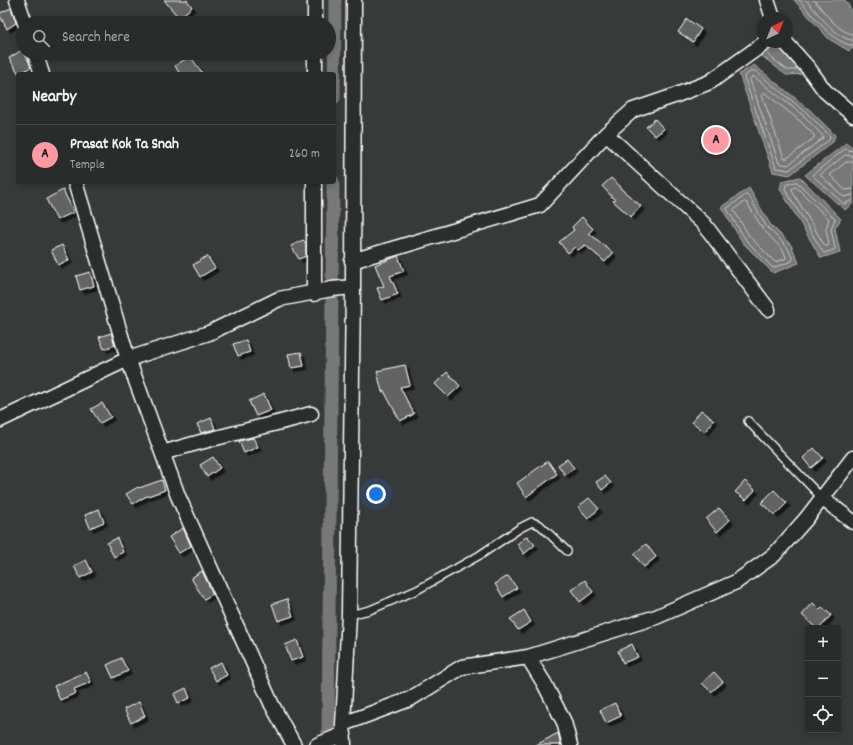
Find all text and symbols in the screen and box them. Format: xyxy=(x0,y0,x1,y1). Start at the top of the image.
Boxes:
north arrow xyxy=(757,12,793,48)
search box xyxy=(16,16,336,60)
icon: search xyxy=(30,27,52,49)
text: Search here xyxy=(62,27,130,49)
text: Nearby xyxy=(32,86,76,110)
pin: A xyxy=(703,125,729,155)
text: Prasat Kok Ta Snah xyxy=(70,134,179,156)
text: A xyxy=(41,145,49,164)
text: 260 m xyxy=(289,145,320,164)
text: Temple xyxy=(70,156,105,175)
your location xyxy=(366,484,386,504)
map controls xyxy=(805,625,841,733)
button: + xyxy=(805,625,841,661)
button: − xyxy=(805,661,841,697)
button: locate xyxy=(805,697,841,733)

